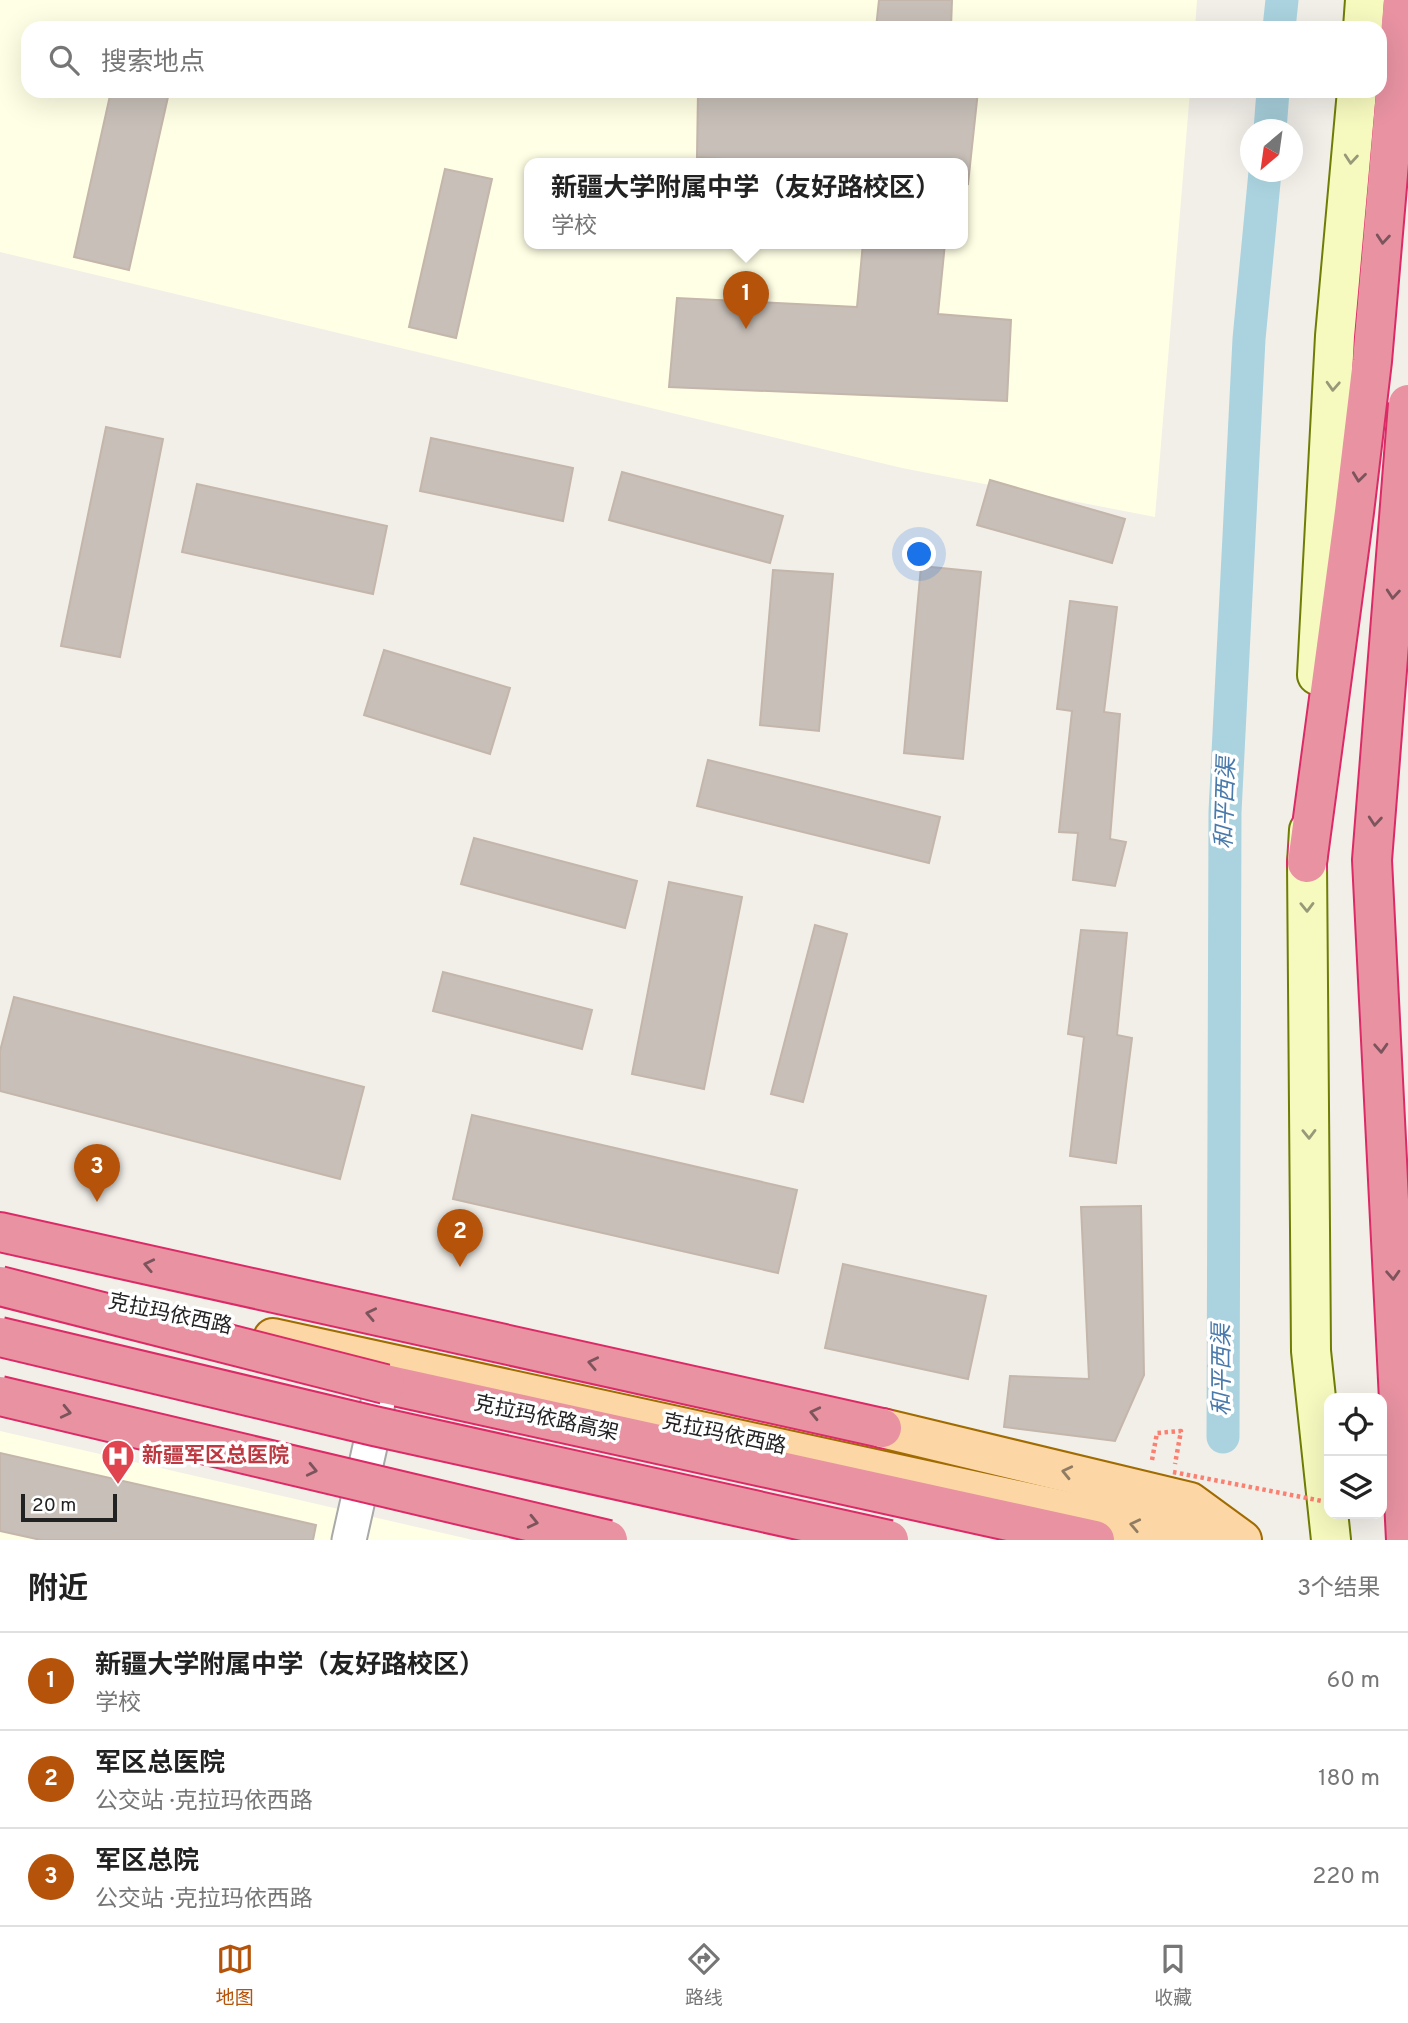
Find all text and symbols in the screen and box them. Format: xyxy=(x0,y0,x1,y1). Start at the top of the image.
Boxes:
search box xyxy=(21,21,1387,98)
icon: search xyxy=(45,41,83,79)
text: 搜索地点 xyxy=(101,47,205,80)
north arrow xyxy=(1240,119,1303,182)
one-way arrow xyxy=(1344,154,1359,165)
popup xyxy=(524,158,968,249)
text: 新疆大学附属中学（友好路校区） xyxy=(551,173,941,206)
text: 学校 xyxy=(551,213,597,242)
one-way arrow xyxy=(1376,234,1391,245)
pin: 1 xyxy=(723,271,769,329)
one-way arrow xyxy=(1325,380,1340,391)
one-way arrow xyxy=(1351,471,1366,483)
your location xyxy=(902,537,936,571)
one-way arrow xyxy=(1386,589,1401,600)
water label: 和平西渠 xyxy=(1211,754,1243,849)
one-way arrow xyxy=(1368,816,1383,827)
one-way arrow xyxy=(1299,902,1315,912)
one-way arrow xyxy=(1374,1043,1389,1054)
one-way arrow xyxy=(1302,1129,1317,1140)
pin: 3 xyxy=(74,1144,120,1202)
pin: 2 xyxy=(437,1209,483,1267)
one-way arrow xyxy=(143,1258,155,1273)
one-way arrow xyxy=(1385,1270,1400,1281)
street label: 克拉玛依西路 xyxy=(106,1289,234,1341)
one-way arrow xyxy=(365,1307,377,1322)
water label: 和平西渠 xyxy=(1209,1321,1238,1416)
one-way arrow xyxy=(587,1357,599,1371)
street label: 克拉玛依路高架 xyxy=(471,1391,621,1447)
map controls xyxy=(1324,1393,1387,1519)
button: locate xyxy=(1324,1393,1387,1456)
one-way arrow xyxy=(60,1404,72,1418)
one-way arrow xyxy=(809,1406,821,1421)
street label: 克拉玛依西路 xyxy=(660,1409,788,1461)
hospital icon: 新疆军区总医院 xyxy=(99,1437,137,1486)
place label: 新疆军区总医院 xyxy=(142,1443,289,1470)
button: layers xyxy=(1324,1456,1387,1519)
one-way arrow xyxy=(306,1461,318,1476)
one-way arrow xyxy=(1061,1466,1073,1481)
scale bar xyxy=(21,1491,117,1523)
text: 20 m xyxy=(32,1494,76,1518)
one-way arrow xyxy=(527,1514,539,1528)
one-way arrow xyxy=(1129,1518,1141,1533)
text: 附近 xyxy=(28,1572,88,1609)
text: 3个结果 xyxy=(1297,1575,1380,1604)
text: 新疆大学附属中学（友好路校区） xyxy=(95,1650,485,1683)
text: 1 xyxy=(46,1667,56,1696)
text: 60 m xyxy=(1327,1667,1380,1696)
text: 学校 xyxy=(95,1690,141,1719)
text: 军区总医院 xyxy=(95,1748,225,1781)
text: 2 xyxy=(44,1765,58,1794)
text: 180 m xyxy=(1318,1765,1380,1794)
text: 公交站 · 克拉玛依西路 xyxy=(95,1788,313,1817)
text: 军区总院 xyxy=(95,1846,199,1879)
text: 3 xyxy=(44,1863,58,1892)
text: 220 m xyxy=(1312,1863,1380,1892)
text: 公交站 · 克拉玛依西路 xyxy=(95,1886,313,1915)
tab: 地图 xyxy=(216,1940,254,2011)
tab: 路线 xyxy=(685,1940,723,2011)
tab: 收藏 xyxy=(1154,1940,1192,2011)

